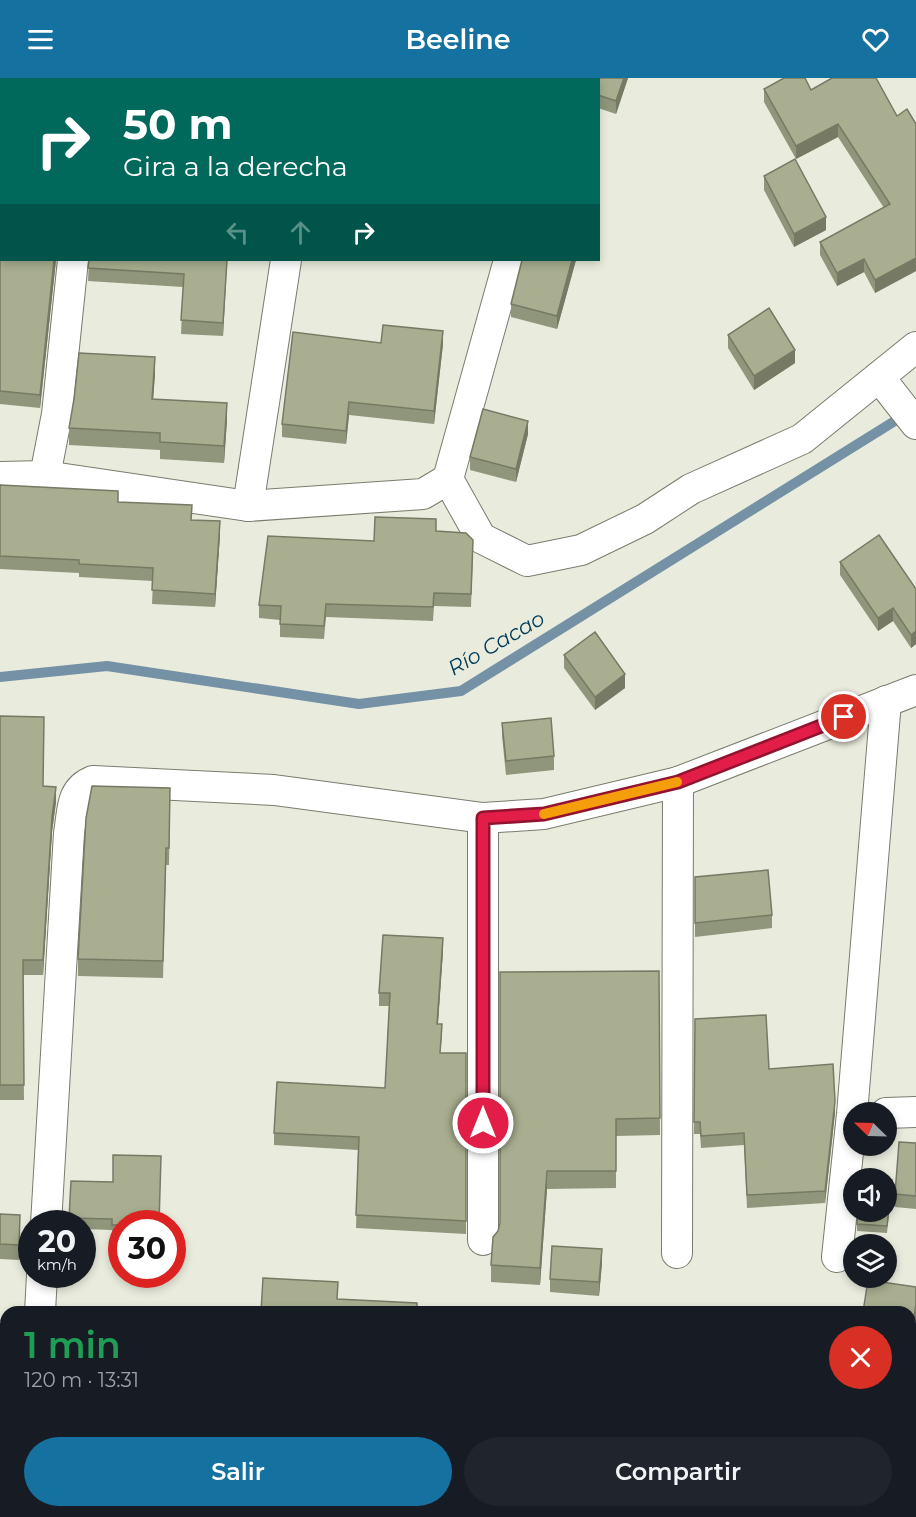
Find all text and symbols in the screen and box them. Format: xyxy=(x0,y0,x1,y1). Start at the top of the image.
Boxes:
icon: menu xyxy=(24,23,57,56)
text: Beeline xyxy=(405,23,511,56)
icon: heart xyxy=(859,23,892,56)
text: 50 m xyxy=(123,98,232,150)
icon: right xyxy=(24,102,102,180)
text: Gira a la derecha xyxy=(123,150,348,183)
icon: left xyxy=(221,216,254,249)
icon: ahead xyxy=(284,216,317,249)
icon: right xyxy=(347,216,380,249)
water label: Río Cacao xyxy=(443,605,549,681)
pin xyxy=(818,691,869,742)
icon: arrive xyxy=(827,700,860,733)
position arrow xyxy=(451,1091,515,1155)
north arrow xyxy=(843,1102,897,1156)
map controls xyxy=(843,1102,897,1288)
button: sound xyxy=(843,1168,897,1222)
speed limit sign: 30 xyxy=(108,1210,186,1288)
text: 20 xyxy=(38,1223,76,1260)
button: layers xyxy=(843,1234,897,1288)
text: km/h xyxy=(37,1255,77,1274)
text: 1 min xyxy=(24,1323,121,1367)
button: close xyxy=(829,1326,892,1389)
text: 120 m · 13:31 xyxy=(24,1368,139,1392)
button: Salir xyxy=(24,1437,452,1506)
button: Compartir xyxy=(464,1437,892,1506)

